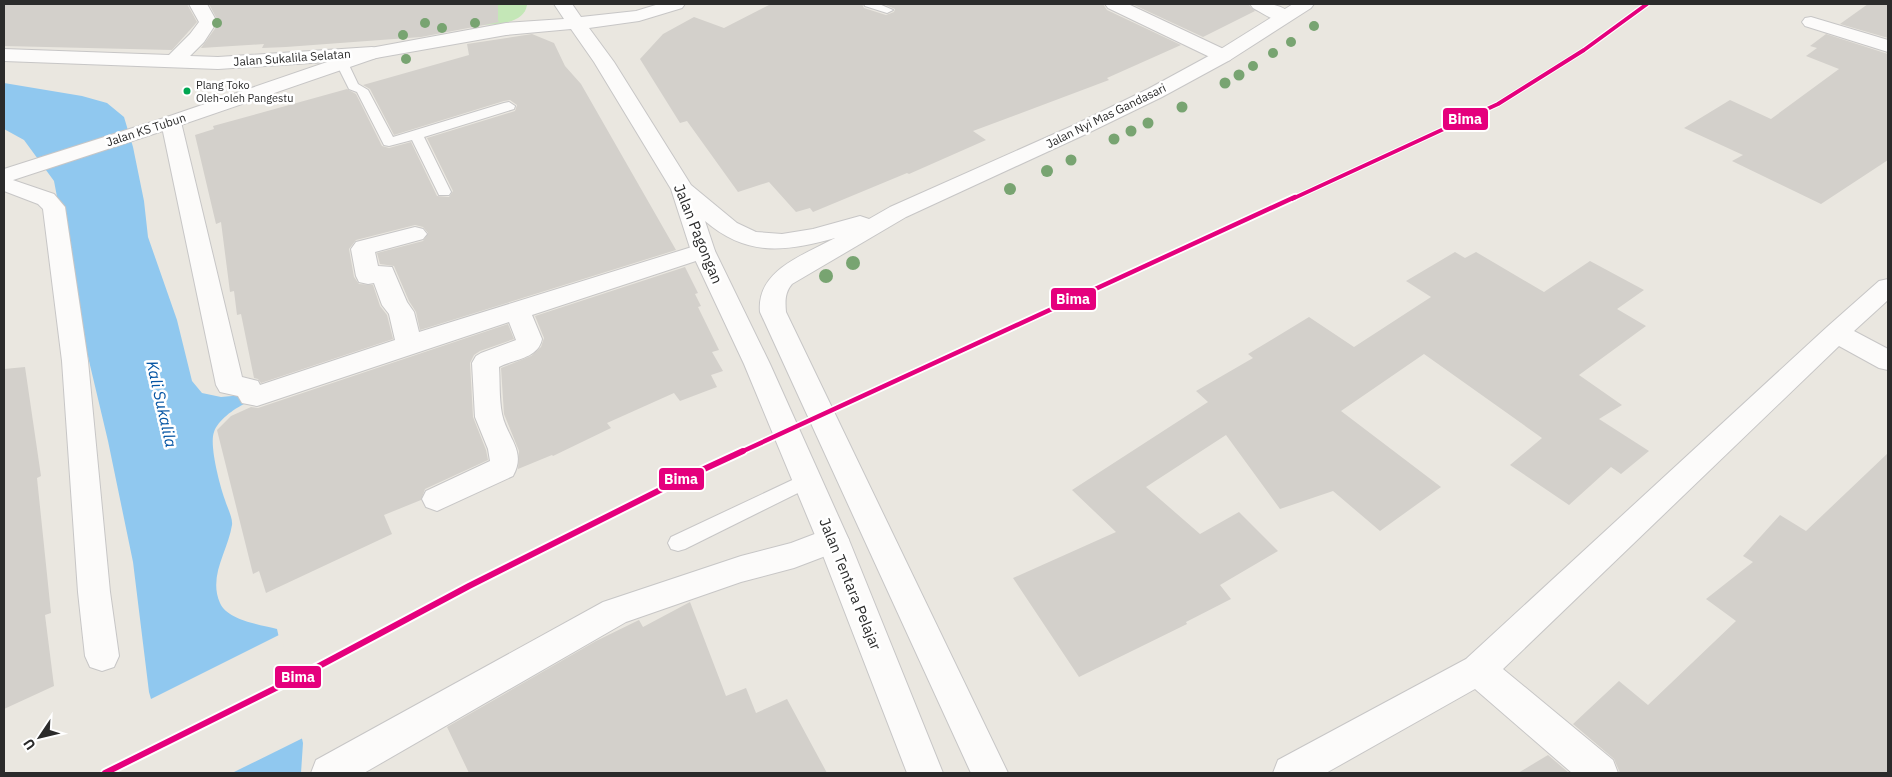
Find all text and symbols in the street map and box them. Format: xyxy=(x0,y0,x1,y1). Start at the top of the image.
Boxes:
street label: Jalan Sukalila Selatan xyxy=(233,46,351,69)
place label: Plang Toko Oleh-oleh Pangestu xyxy=(196,78,293,105)
street label: Jalan Nyi Mas Gandasari xyxy=(1043,80,1168,151)
marker: Plang Toko Oleh-oleh Pangestu xyxy=(182,86,192,96)
line badge: Bima xyxy=(1442,107,1489,131)
street label: Jalan KS Tubun xyxy=(104,110,188,149)
text: Bima xyxy=(1448,110,1482,128)
street label: Jalan Pagongan xyxy=(670,181,727,286)
line badge: Bima xyxy=(1050,287,1097,311)
text: Bima xyxy=(1056,290,1090,308)
water label: Kali Sukalila xyxy=(142,359,182,449)
line badge: Bima xyxy=(658,467,705,491)
text: Bima xyxy=(664,470,698,488)
street label: Jalan Tentara Pelajar xyxy=(815,515,886,653)
line badge: Bima xyxy=(274,665,322,689)
text: Bima xyxy=(281,668,315,686)
north arrow xyxy=(15,712,65,762)
text: U xyxy=(19,735,40,754)

